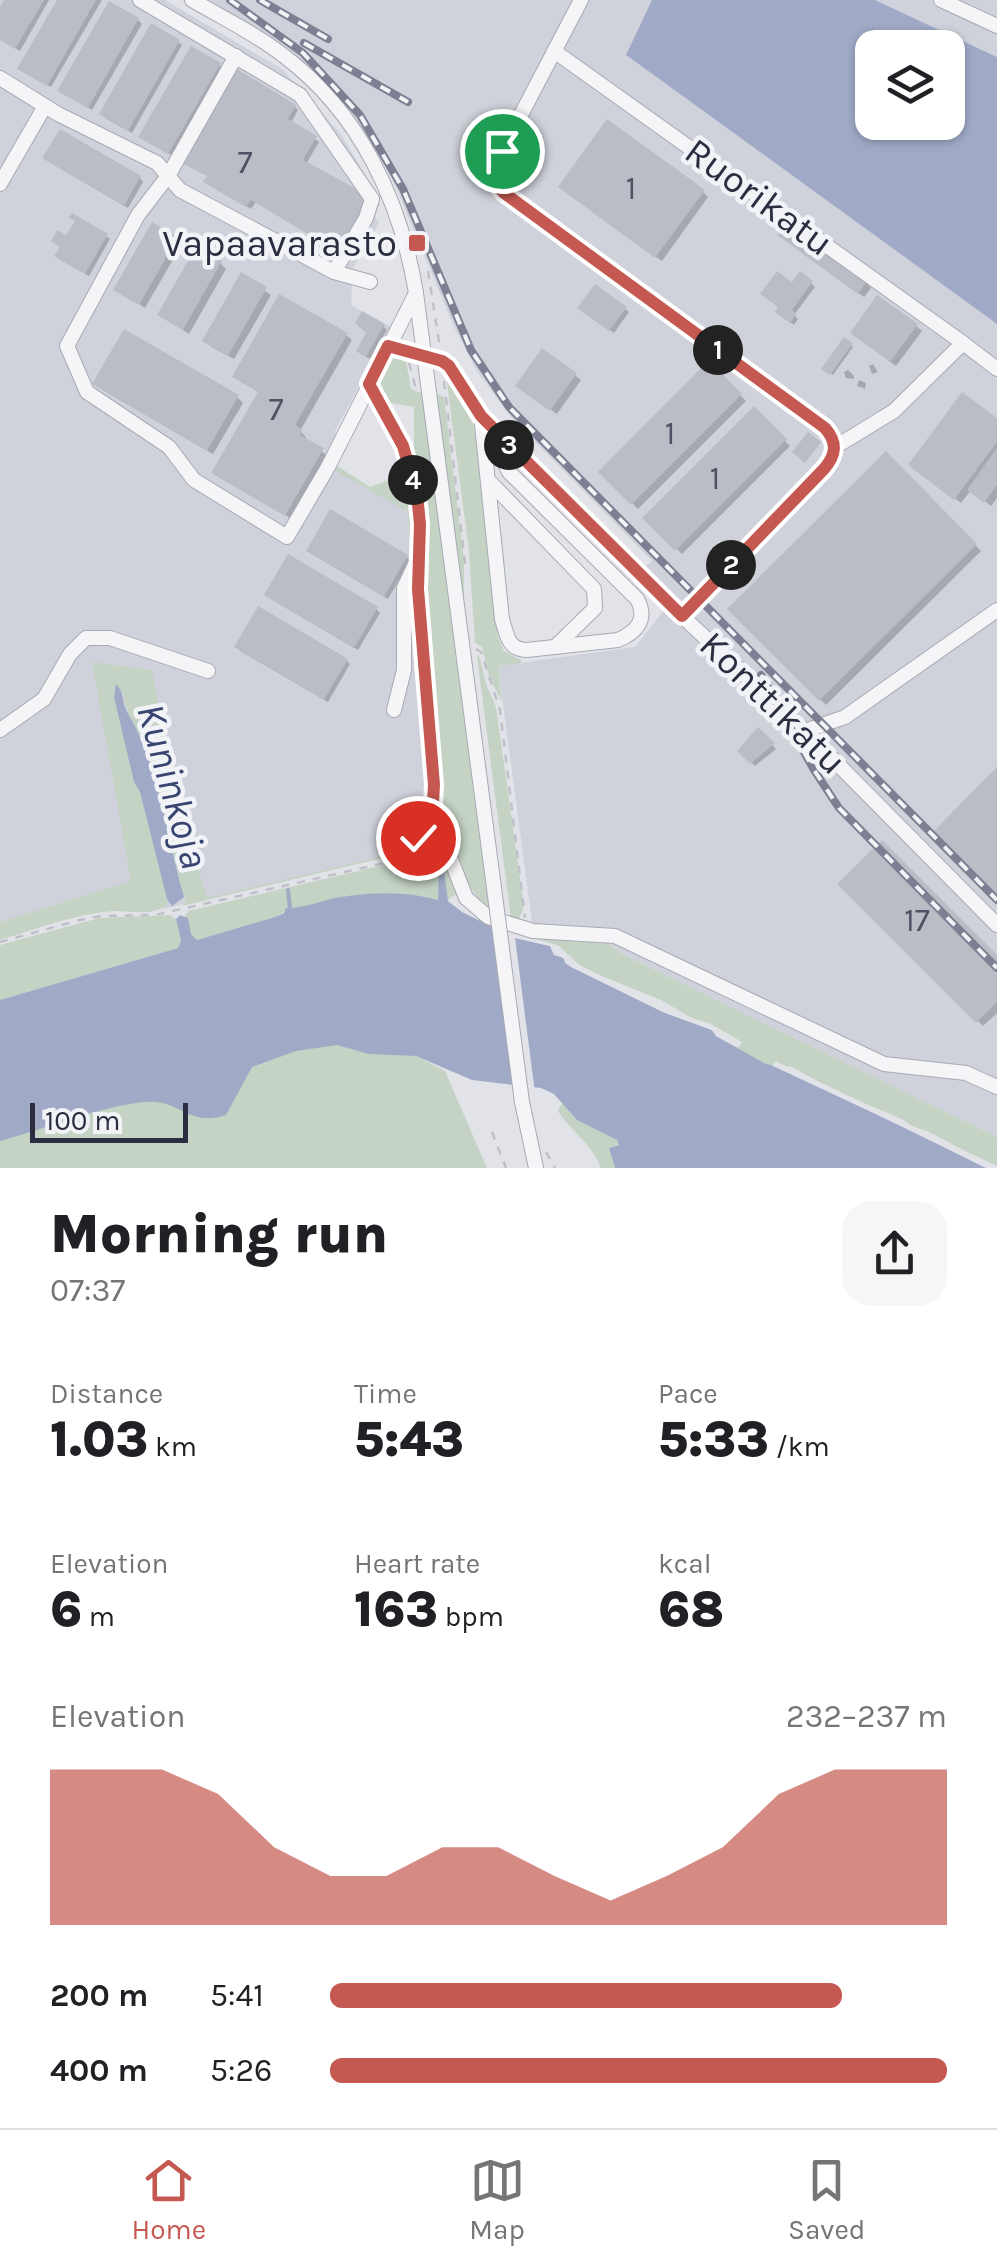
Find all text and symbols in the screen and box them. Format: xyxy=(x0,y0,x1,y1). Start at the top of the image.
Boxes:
map controls xyxy=(855,30,965,140)
button: layers xyxy=(855,30,965,140)
pin xyxy=(460,109,545,194)
icon: arrive xyxy=(475,124,530,179)
street label: Ruorikatu xyxy=(676,128,842,266)
house number: 7 xyxy=(237,144,253,181)
house number: 1 xyxy=(626,170,636,207)
place label: Vapaavarasto xyxy=(162,221,397,266)
marker: Vapaavarasto xyxy=(406,232,428,254)
pin: 1 xyxy=(693,325,743,375)
text: 1 xyxy=(713,333,723,366)
house number: 7 xyxy=(268,391,284,428)
house number: 1 xyxy=(665,415,675,452)
pin: 3 xyxy=(484,420,534,470)
text: 3 xyxy=(500,428,518,461)
pin: 4 xyxy=(388,455,438,505)
house number: 1 xyxy=(710,460,720,497)
text: 4 xyxy=(405,463,421,496)
pin: 2 xyxy=(706,540,756,590)
text: 2 xyxy=(723,548,739,581)
street label: Konttikatu xyxy=(690,622,856,784)
water label: Kuninkoja xyxy=(127,698,219,874)
pin xyxy=(376,796,461,881)
icon: check xyxy=(391,811,446,866)
house number: 17 xyxy=(904,902,930,939)
scale bar xyxy=(30,1098,188,1142)
text: 100 m xyxy=(45,1104,120,1137)
button: share xyxy=(842,1201,947,1306)
text: Morning run xyxy=(50,1202,388,1266)
text: 07:37 xyxy=(50,1272,125,1309)
text: Distance xyxy=(50,1377,163,1410)
text: Time xyxy=(354,1377,417,1410)
text: Pace xyxy=(658,1377,718,1410)
text: 1.03 xyxy=(50,1410,148,1469)
text: 5:43 xyxy=(354,1410,464,1469)
text: 5:33 xyxy=(658,1410,769,1469)
text: km xyxy=(148,1430,197,1463)
text: /km xyxy=(769,1430,830,1463)
text: Elevation xyxy=(50,1547,169,1580)
text: Heart rate xyxy=(354,1547,480,1580)
text: kcal xyxy=(658,1547,711,1580)
text: 6 xyxy=(50,1580,82,1639)
text: 163 xyxy=(354,1580,438,1639)
text: 68 xyxy=(658,1580,724,1639)
text: m xyxy=(82,1600,115,1633)
text: bpm xyxy=(438,1600,504,1633)
text: Elevation xyxy=(50,1698,185,1735)
text: 232–237 m xyxy=(786,1698,947,1735)
text: 200 m xyxy=(50,1977,148,2014)
text: 5:41 xyxy=(210,1977,264,2014)
text: 400 m xyxy=(50,2052,148,2089)
text: 5:26 xyxy=(210,2052,272,2089)
tab: Home xyxy=(132,2153,206,2246)
tab: Map xyxy=(469,2153,525,2246)
tab: Saved xyxy=(788,2153,865,2246)

